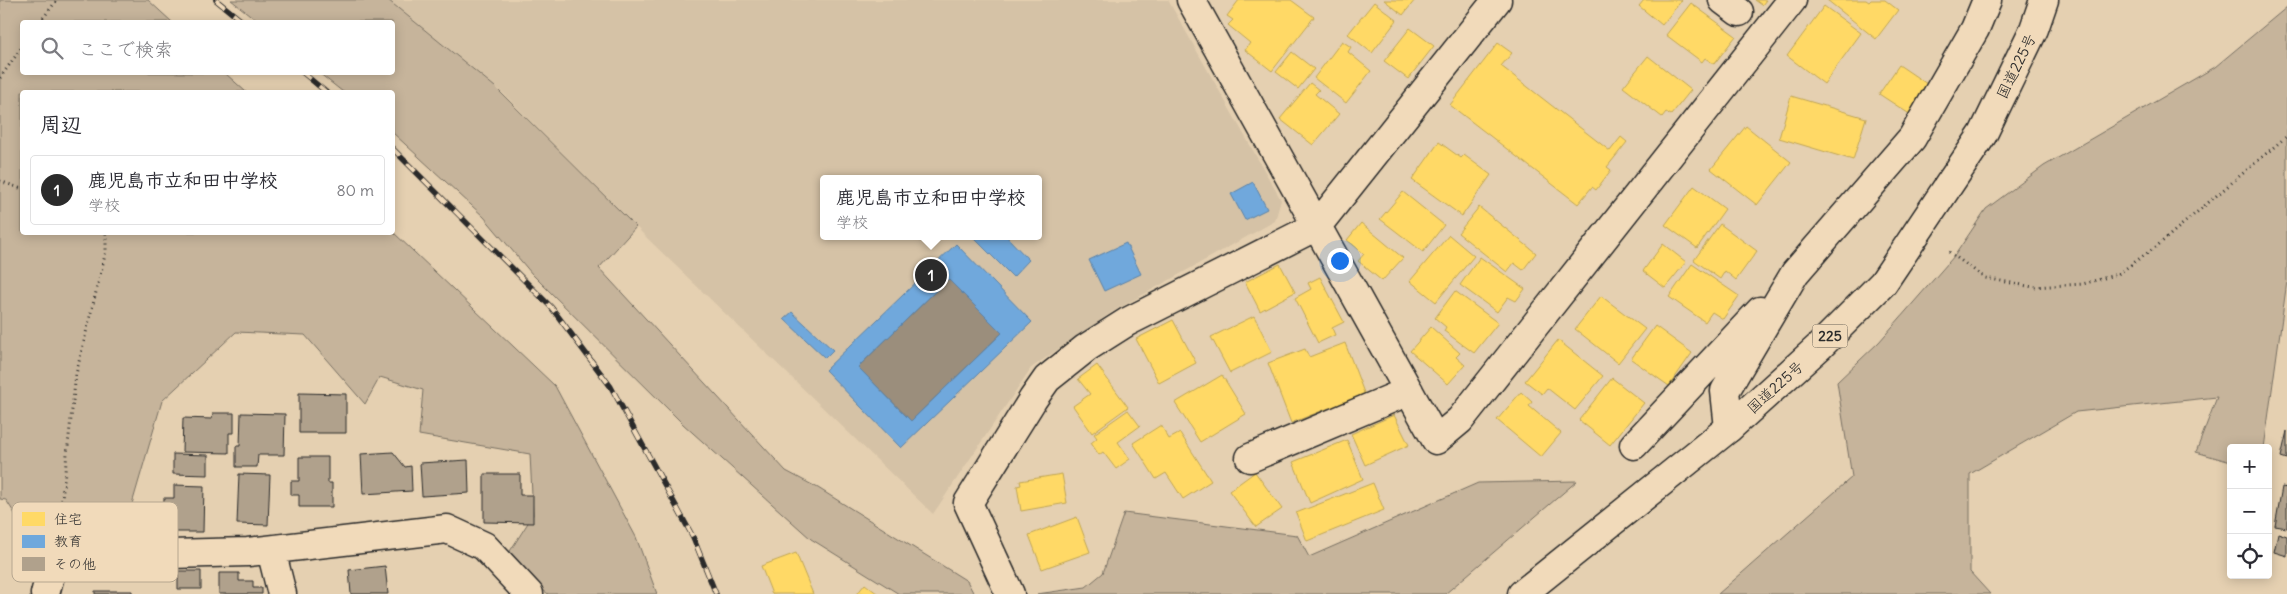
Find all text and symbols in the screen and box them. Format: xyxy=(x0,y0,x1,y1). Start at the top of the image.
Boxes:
search box xyxy=(20,20,395,75)
street label: 国道225号 xyxy=(1992,30,2040,102)
icon: search xyxy=(38,34,66,62)
text: ここで検索 xyxy=(78,37,173,61)
text: 周辺 xyxy=(40,111,82,138)
text: 鹿児島市立和田中学校 xyxy=(88,168,278,192)
popup xyxy=(820,175,1042,240)
text: 1 xyxy=(54,180,60,200)
text: 80 m xyxy=(336,180,374,200)
text: 鹿児島市立和田中学校 xyxy=(836,185,1026,209)
text: 学校 xyxy=(88,195,120,215)
text: 学校 xyxy=(836,212,868,232)
your location xyxy=(1327,248,1353,274)
pin: 1 xyxy=(915,256,947,294)
road number: 225 xyxy=(1812,324,1848,348)
street label: 国道225号 xyxy=(1743,356,1807,418)
map controls xyxy=(2227,444,2272,579)
button: + xyxy=(2227,444,2272,489)
button: − xyxy=(2227,489,2272,534)
legend xyxy=(12,502,178,582)
text: 住宅 xyxy=(54,510,82,528)
text: 教育 xyxy=(54,532,82,550)
button: locate xyxy=(2227,534,2272,579)
text: その他 xyxy=(54,555,96,573)

